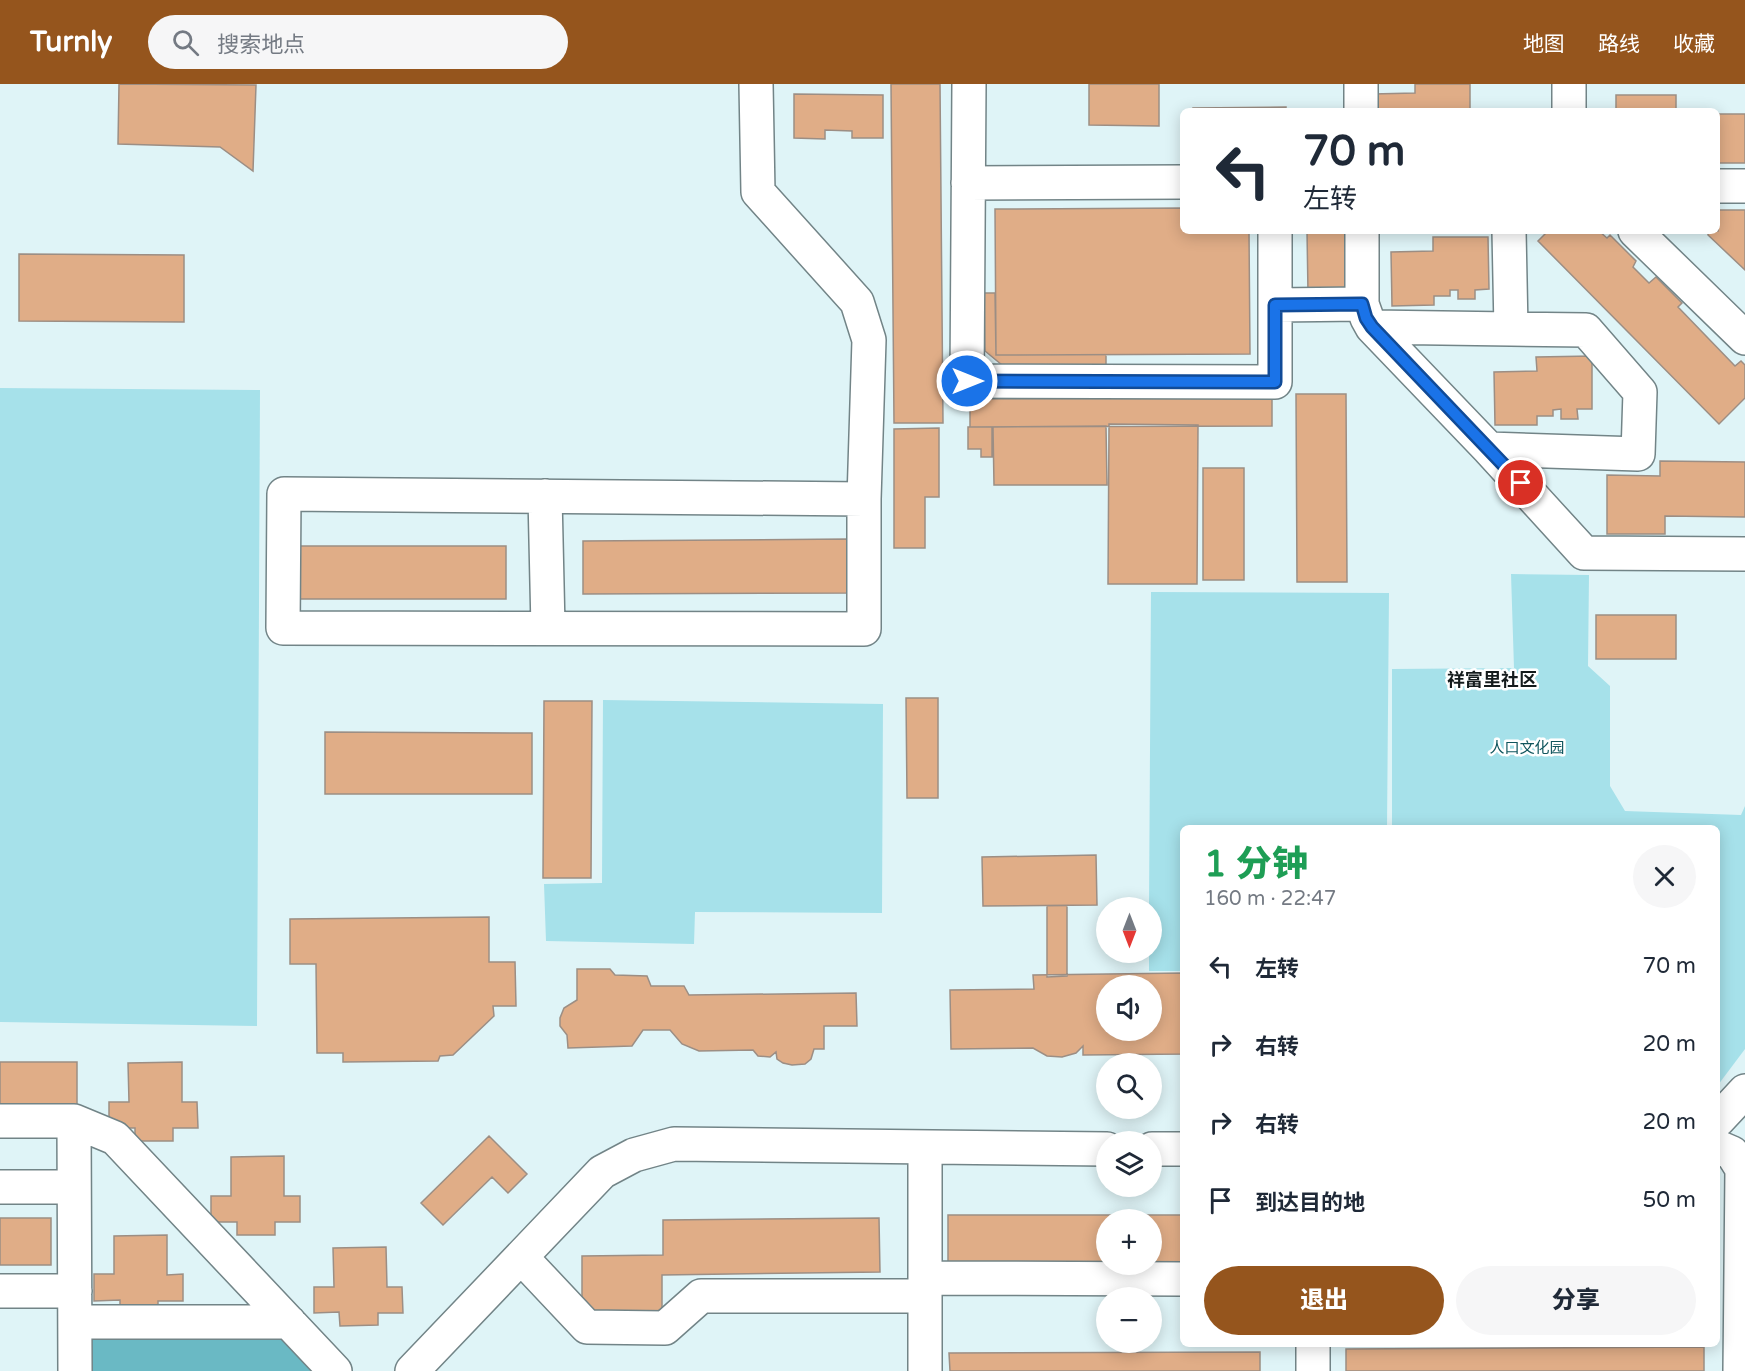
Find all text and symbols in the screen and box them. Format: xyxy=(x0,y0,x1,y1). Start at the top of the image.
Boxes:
search box xyxy=(148,15,568,69)
text: Turnly xyxy=(30,25,112,59)
icon: search xyxy=(169,26,202,59)
text: 搜索地点 xyxy=(217,32,305,58)
text: 地图 xyxy=(1523,32,1565,57)
text: 路线 xyxy=(1598,32,1640,57)
text: 收藏 xyxy=(1673,32,1715,57)
text: 70 m xyxy=(1303,126,1405,177)
icon: left xyxy=(1204,132,1282,210)
text: 左转 xyxy=(1303,183,1357,216)
position arrow xyxy=(935,349,999,413)
pin xyxy=(1495,457,1546,508)
icon: arrive xyxy=(1504,466,1537,499)
district label: 祥富里社区 xyxy=(1447,669,1537,691)
park label: 人口文化园 xyxy=(1489,739,1565,757)
text: 1 分钟 xyxy=(1204,843,1308,886)
button: close xyxy=(1633,845,1696,908)
text: 160 m · 22:47 xyxy=(1204,887,1336,911)
north arrow xyxy=(1096,897,1162,963)
map controls xyxy=(1096,897,1162,1353)
icon: left xyxy=(1204,950,1237,983)
text: 70 m xyxy=(1642,953,1696,979)
text: 左转 xyxy=(1255,956,1299,982)
button: sound xyxy=(1096,975,1162,1041)
icon: right xyxy=(1204,1028,1237,1061)
text: 20 m xyxy=(1642,1031,1696,1057)
text: 右转 xyxy=(1255,1034,1299,1060)
button: search xyxy=(1096,1053,1162,1119)
icon: right xyxy=(1204,1106,1237,1139)
text: 20 m xyxy=(1642,1109,1696,1135)
text: 右转 xyxy=(1255,1112,1299,1138)
button: layers xyxy=(1096,1131,1162,1197)
icon: arrive xyxy=(1204,1184,1237,1217)
text: 50 m xyxy=(1642,1187,1696,1213)
text: 到达目的地 xyxy=(1255,1190,1365,1216)
button: + xyxy=(1096,1209,1162,1275)
button: 退出 xyxy=(1204,1266,1444,1335)
button: 分享 xyxy=(1456,1266,1696,1335)
button: − xyxy=(1096,1287,1162,1353)

